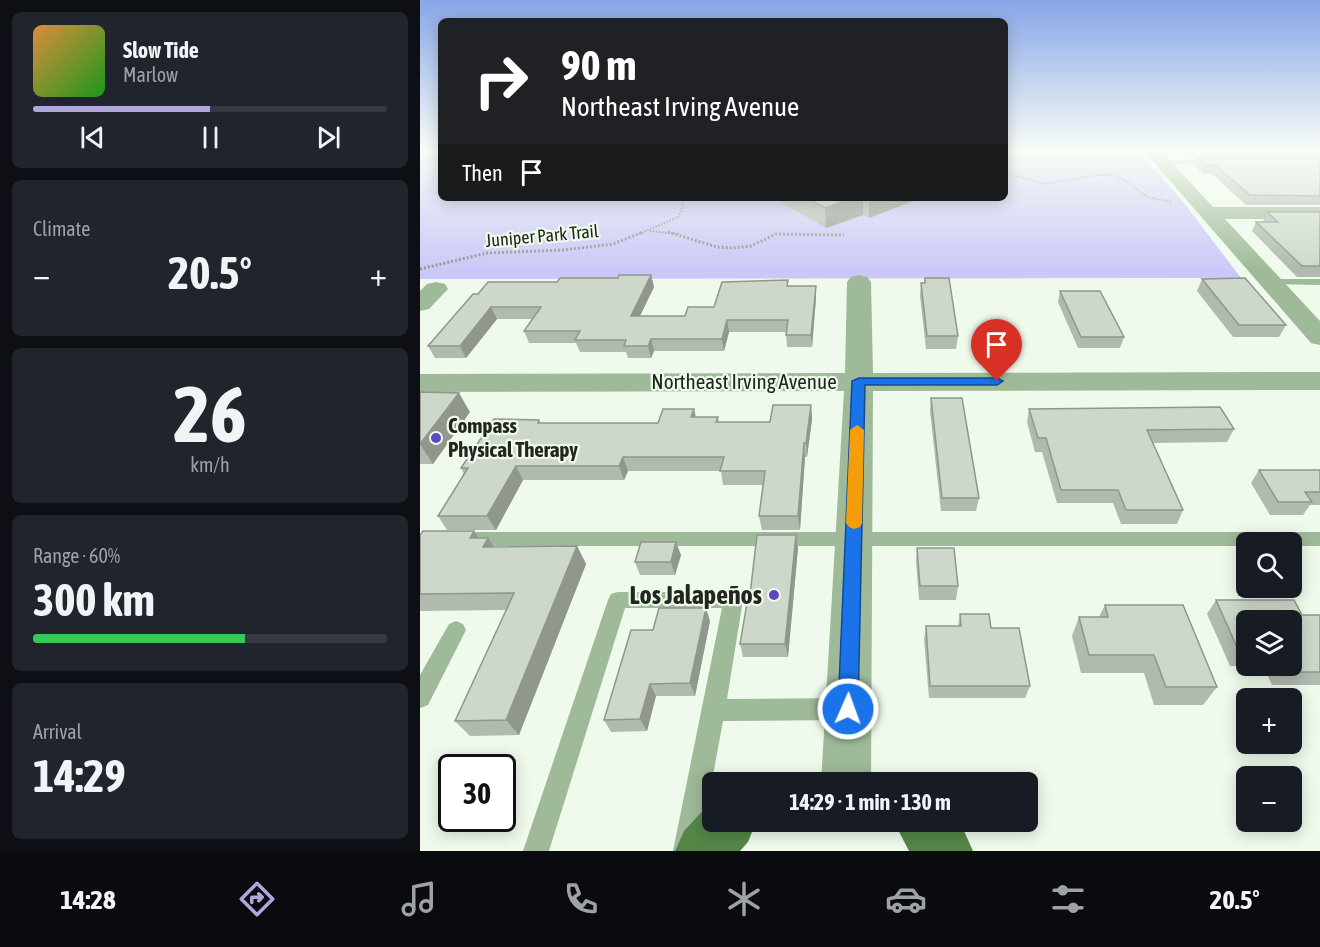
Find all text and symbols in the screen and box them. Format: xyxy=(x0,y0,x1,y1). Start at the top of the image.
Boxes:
text: Slow Tide xyxy=(123,37,199,63)
text: 90 m xyxy=(561,41,636,89)
icon: right xyxy=(462,42,540,120)
text: Marlow xyxy=(123,63,178,86)
text: Northeast Irving Avenue xyxy=(561,91,799,122)
icon: previous xyxy=(76,121,109,154)
icon: pause xyxy=(194,121,227,154)
icon: next xyxy=(312,121,345,154)
icon: arrive xyxy=(515,156,548,189)
text: Then xyxy=(462,160,503,186)
text: Climate xyxy=(33,217,90,240)
street label: Juniper Park Trail xyxy=(485,220,600,251)
text: 20.5° xyxy=(168,247,252,299)
text: − xyxy=(33,255,50,293)
text: + xyxy=(370,255,387,293)
pin xyxy=(971,319,1022,381)
icon: arrive xyxy=(980,328,1013,361)
text: 26 xyxy=(173,369,247,459)
street label: Northeast Irving Avenue xyxy=(651,369,837,393)
place label: Compass Physical Therapy xyxy=(448,413,578,461)
marker: Compass Physical Therapy xyxy=(429,431,443,445)
text: km/h xyxy=(190,453,230,476)
map controls xyxy=(1236,532,1302,832)
button: search xyxy=(1236,532,1302,598)
text: Range · 60% xyxy=(33,544,120,567)
text: 300 km xyxy=(33,574,155,626)
place label: Los Jalapeños xyxy=(629,580,762,610)
marker: Los Jalapeños xyxy=(767,588,781,602)
button: layers xyxy=(1236,610,1302,676)
position arrow xyxy=(816,677,880,741)
button: + xyxy=(1236,688,1302,754)
text: Arrival xyxy=(33,720,82,743)
text: 14:29 xyxy=(33,750,126,802)
speed limit sign: 30 xyxy=(438,754,516,832)
button: − xyxy=(1236,766,1302,832)
text: 14:29 · 1 min · 130 m xyxy=(789,789,951,815)
icon: directions xyxy=(236,878,278,920)
icon: music xyxy=(398,878,440,920)
icon: phone xyxy=(560,878,602,920)
icon: climate xyxy=(723,878,765,920)
icon: car xyxy=(885,878,927,920)
icon: filters xyxy=(1047,878,1089,920)
text: 14:28 xyxy=(60,884,116,915)
text: 20.5° xyxy=(1209,884,1260,915)

